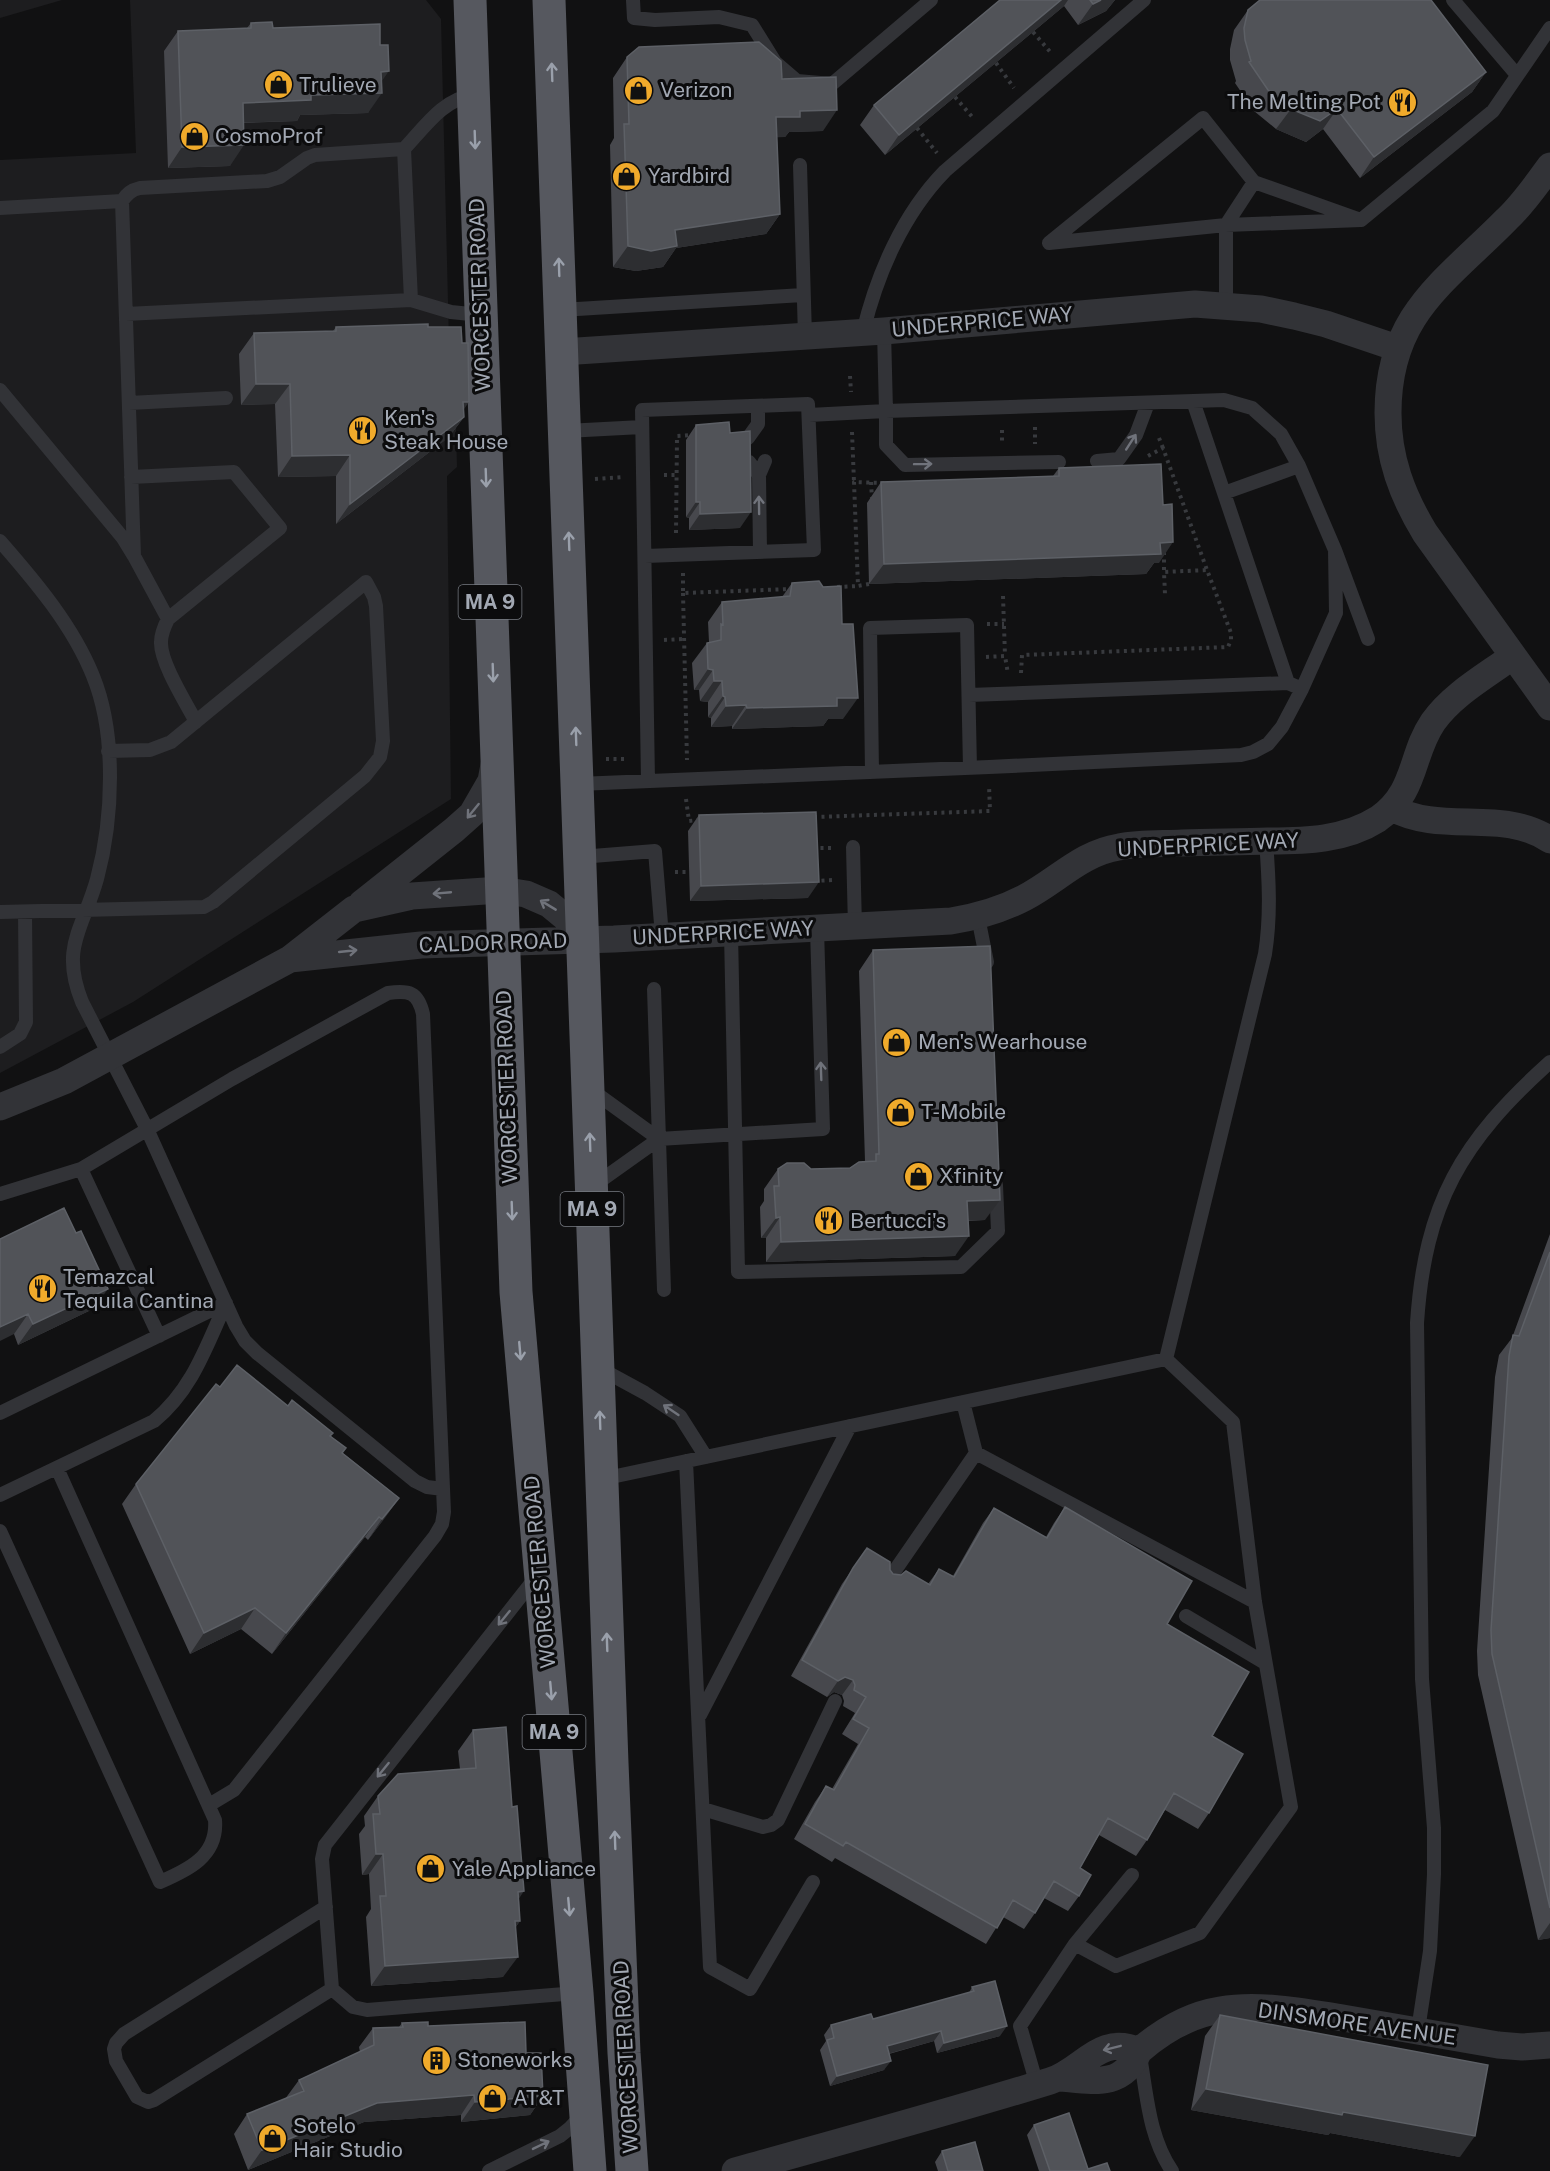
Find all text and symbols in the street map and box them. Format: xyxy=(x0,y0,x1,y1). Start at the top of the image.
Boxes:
one-way arrow xyxy=(546,63,558,83)
shop icon: Trulieve xyxy=(262,69,294,101)
place label: Trulieve xyxy=(299,72,377,97)
shop icon: Verizon xyxy=(623,74,655,106)
place label: Verizon xyxy=(660,77,733,102)
restaurant icon: The Melting Pot xyxy=(1386,86,1418,118)
place label: The Melting Pot xyxy=(1227,89,1381,114)
shop icon: CosmoProf xyxy=(178,120,210,152)
place label: CosmoProf xyxy=(215,123,323,148)
one-way arrow xyxy=(469,129,480,149)
shop icon: Yardbird xyxy=(611,160,643,192)
place label: Yardbird xyxy=(648,163,730,188)
street label: WORCESTER ROAD xyxy=(464,198,495,392)
one-way arrow xyxy=(554,258,565,278)
street label: UNDERPRICE WAY xyxy=(890,301,1074,342)
place label: Ken's Steak House xyxy=(384,405,508,454)
restaurant icon: Ken's Steak House xyxy=(347,414,379,446)
one-way arrow xyxy=(1125,434,1137,451)
one-way arrow xyxy=(913,459,933,470)
one-way arrow xyxy=(480,468,492,488)
one-way arrow xyxy=(753,496,765,516)
one-way arrow xyxy=(564,531,575,551)
road number: MA 9 xyxy=(458,585,522,619)
one-way arrow xyxy=(487,662,499,682)
one-way arrow xyxy=(570,726,582,746)
one-way arrow xyxy=(466,803,479,819)
street label: UNDERPRICE WAY xyxy=(1117,827,1300,862)
one-way arrow xyxy=(432,887,452,898)
one-way arrow xyxy=(540,898,557,910)
street label: UNDERPRICE WAY xyxy=(632,915,815,950)
street label: CALDOR ROAD xyxy=(418,927,568,958)
one-way arrow xyxy=(338,945,358,956)
street label: WORCESTER ROAD xyxy=(491,990,522,1184)
shop icon: Men's Wearhouse xyxy=(881,1026,913,1058)
place label: Men's Wearhouse xyxy=(918,1029,1087,1054)
one-way arrow xyxy=(816,1061,827,1081)
shop icon: T-Mobile xyxy=(884,1096,916,1128)
place label: T-Mobile xyxy=(921,1099,1006,1124)
one-way arrow xyxy=(584,1132,596,1152)
shop icon: Xfinity xyxy=(902,1160,934,1192)
place label: Xfinity xyxy=(939,1163,1004,1188)
road number: MA 9 xyxy=(560,1192,624,1226)
one-way arrow xyxy=(507,1201,518,1221)
restaurant icon: Bertucci's xyxy=(813,1205,845,1237)
place label: Bertucci's xyxy=(850,1208,946,1233)
place label: Temazcal Tequila Cantina xyxy=(63,1264,214,1313)
restaurant icon: Temazcal Tequila Cantina xyxy=(26,1273,58,1305)
one-way arrow xyxy=(515,1340,526,1360)
one-way arrow xyxy=(664,1404,680,1416)
one-way arrow xyxy=(594,1411,605,1431)
street label: WORCESTER ROAD xyxy=(519,1475,560,1670)
one-way arrow xyxy=(498,1610,511,1626)
one-way arrow xyxy=(602,1632,613,1652)
one-way arrow xyxy=(546,1681,557,1701)
road number: MA 9 xyxy=(522,1715,586,1749)
one-way arrow xyxy=(376,1762,389,1778)
one-way arrow xyxy=(610,1830,621,1850)
shop icon: Yale Appliance xyxy=(415,1853,447,1885)
place label: Yale Appliance xyxy=(452,1856,596,1881)
one-way arrow xyxy=(564,1896,575,1916)
street label: WORCESTER ROAD xyxy=(608,1960,643,2154)
street label: DINSMORE AVENUE xyxy=(1256,1997,1458,2050)
one-way arrow xyxy=(1103,2043,1122,2055)
building icon: Stoneworks xyxy=(420,2044,452,2076)
place label: Stoneworks xyxy=(457,2047,573,2072)
shop icon: AT&T xyxy=(476,2082,508,2114)
place label: AT&T xyxy=(513,2085,565,2110)
place label: Sotelo Hair Studio xyxy=(293,2113,403,2162)
shop icon: Sotelo Hair Studio xyxy=(256,2122,288,2154)
one-way arrow xyxy=(531,2139,549,2151)

